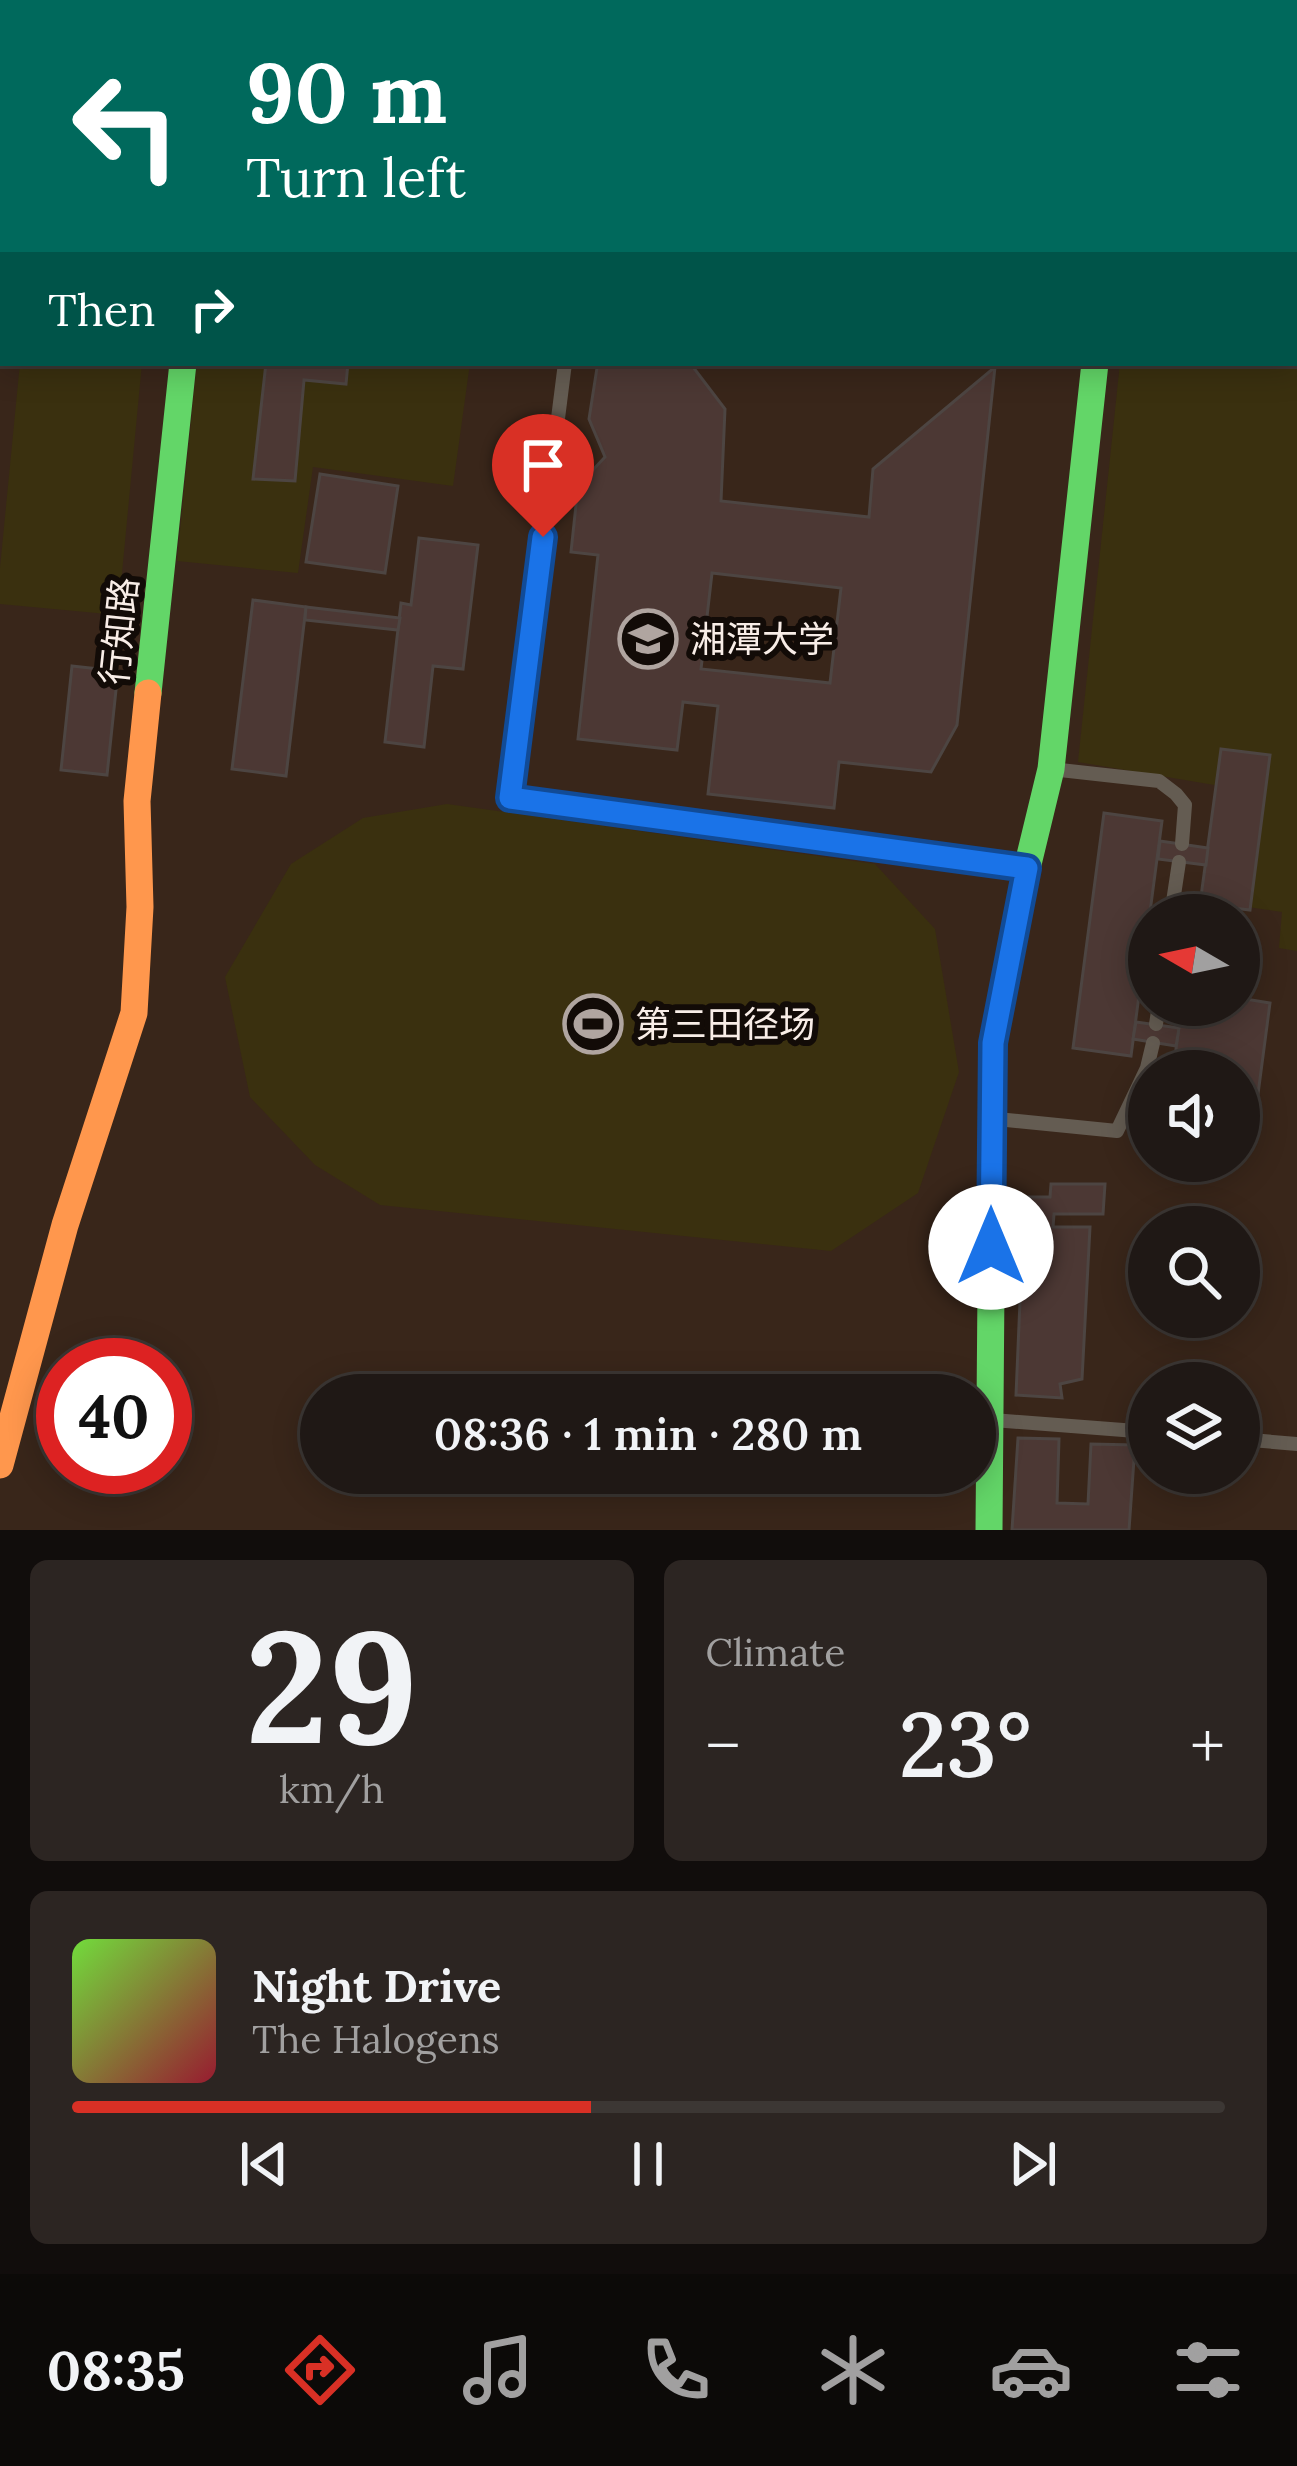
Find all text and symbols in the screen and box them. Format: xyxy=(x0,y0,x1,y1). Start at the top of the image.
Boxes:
text: 90 m xyxy=(246,38,447,146)
icon: left xyxy=(48,48,204,204)
text: Turn left xyxy=(246,143,466,212)
icon: right xyxy=(179,276,245,342)
text: Then xyxy=(48,281,155,338)
pin xyxy=(492,414,594,537)
icon: arrive xyxy=(510,432,576,498)
street label: 行知路 xyxy=(90,575,148,687)
school or university icon: 湘潭大学 xyxy=(617,608,679,670)
place label: 湘潭大学 xyxy=(690,616,834,662)
north arrow xyxy=(1128,894,1260,1026)
map controls xyxy=(1128,894,1260,1494)
sports icon: 第三田径场 xyxy=(562,993,624,1055)
place label: 第三田径场 xyxy=(635,1001,815,1047)
button: sound xyxy=(1128,1050,1260,1182)
position arrow xyxy=(928,1184,1054,1310)
button: search xyxy=(1128,1206,1260,1338)
speed limit sign: 40 xyxy=(36,1338,192,1494)
button: layers xyxy=(1128,1362,1260,1494)
text: 08:36 · 1 min · 280 m xyxy=(434,1405,862,1462)
text: 29 xyxy=(245,1586,418,1786)
text: Climate xyxy=(706,1627,845,1677)
text: 23° xyxy=(899,1686,1032,1802)
text: − xyxy=(706,1703,740,1787)
text: + xyxy=(1190,1703,1225,1787)
text: km/h xyxy=(279,1764,384,1814)
text: Night Drive xyxy=(252,1957,501,2014)
text: The Halogens xyxy=(252,2014,500,2064)
icon: previous xyxy=(231,2131,297,2197)
icon: pause xyxy=(615,2131,681,2197)
icon: next xyxy=(1000,2131,1066,2197)
icon: directions xyxy=(278,2328,362,2412)
icon: music xyxy=(456,2328,540,2412)
icon: phone xyxy=(634,2328,718,2412)
icon: climate xyxy=(811,2328,895,2412)
icon: car xyxy=(989,2328,1073,2412)
icon: filters xyxy=(1166,2328,1250,2412)
text: 08:35 xyxy=(47,2336,185,2405)

